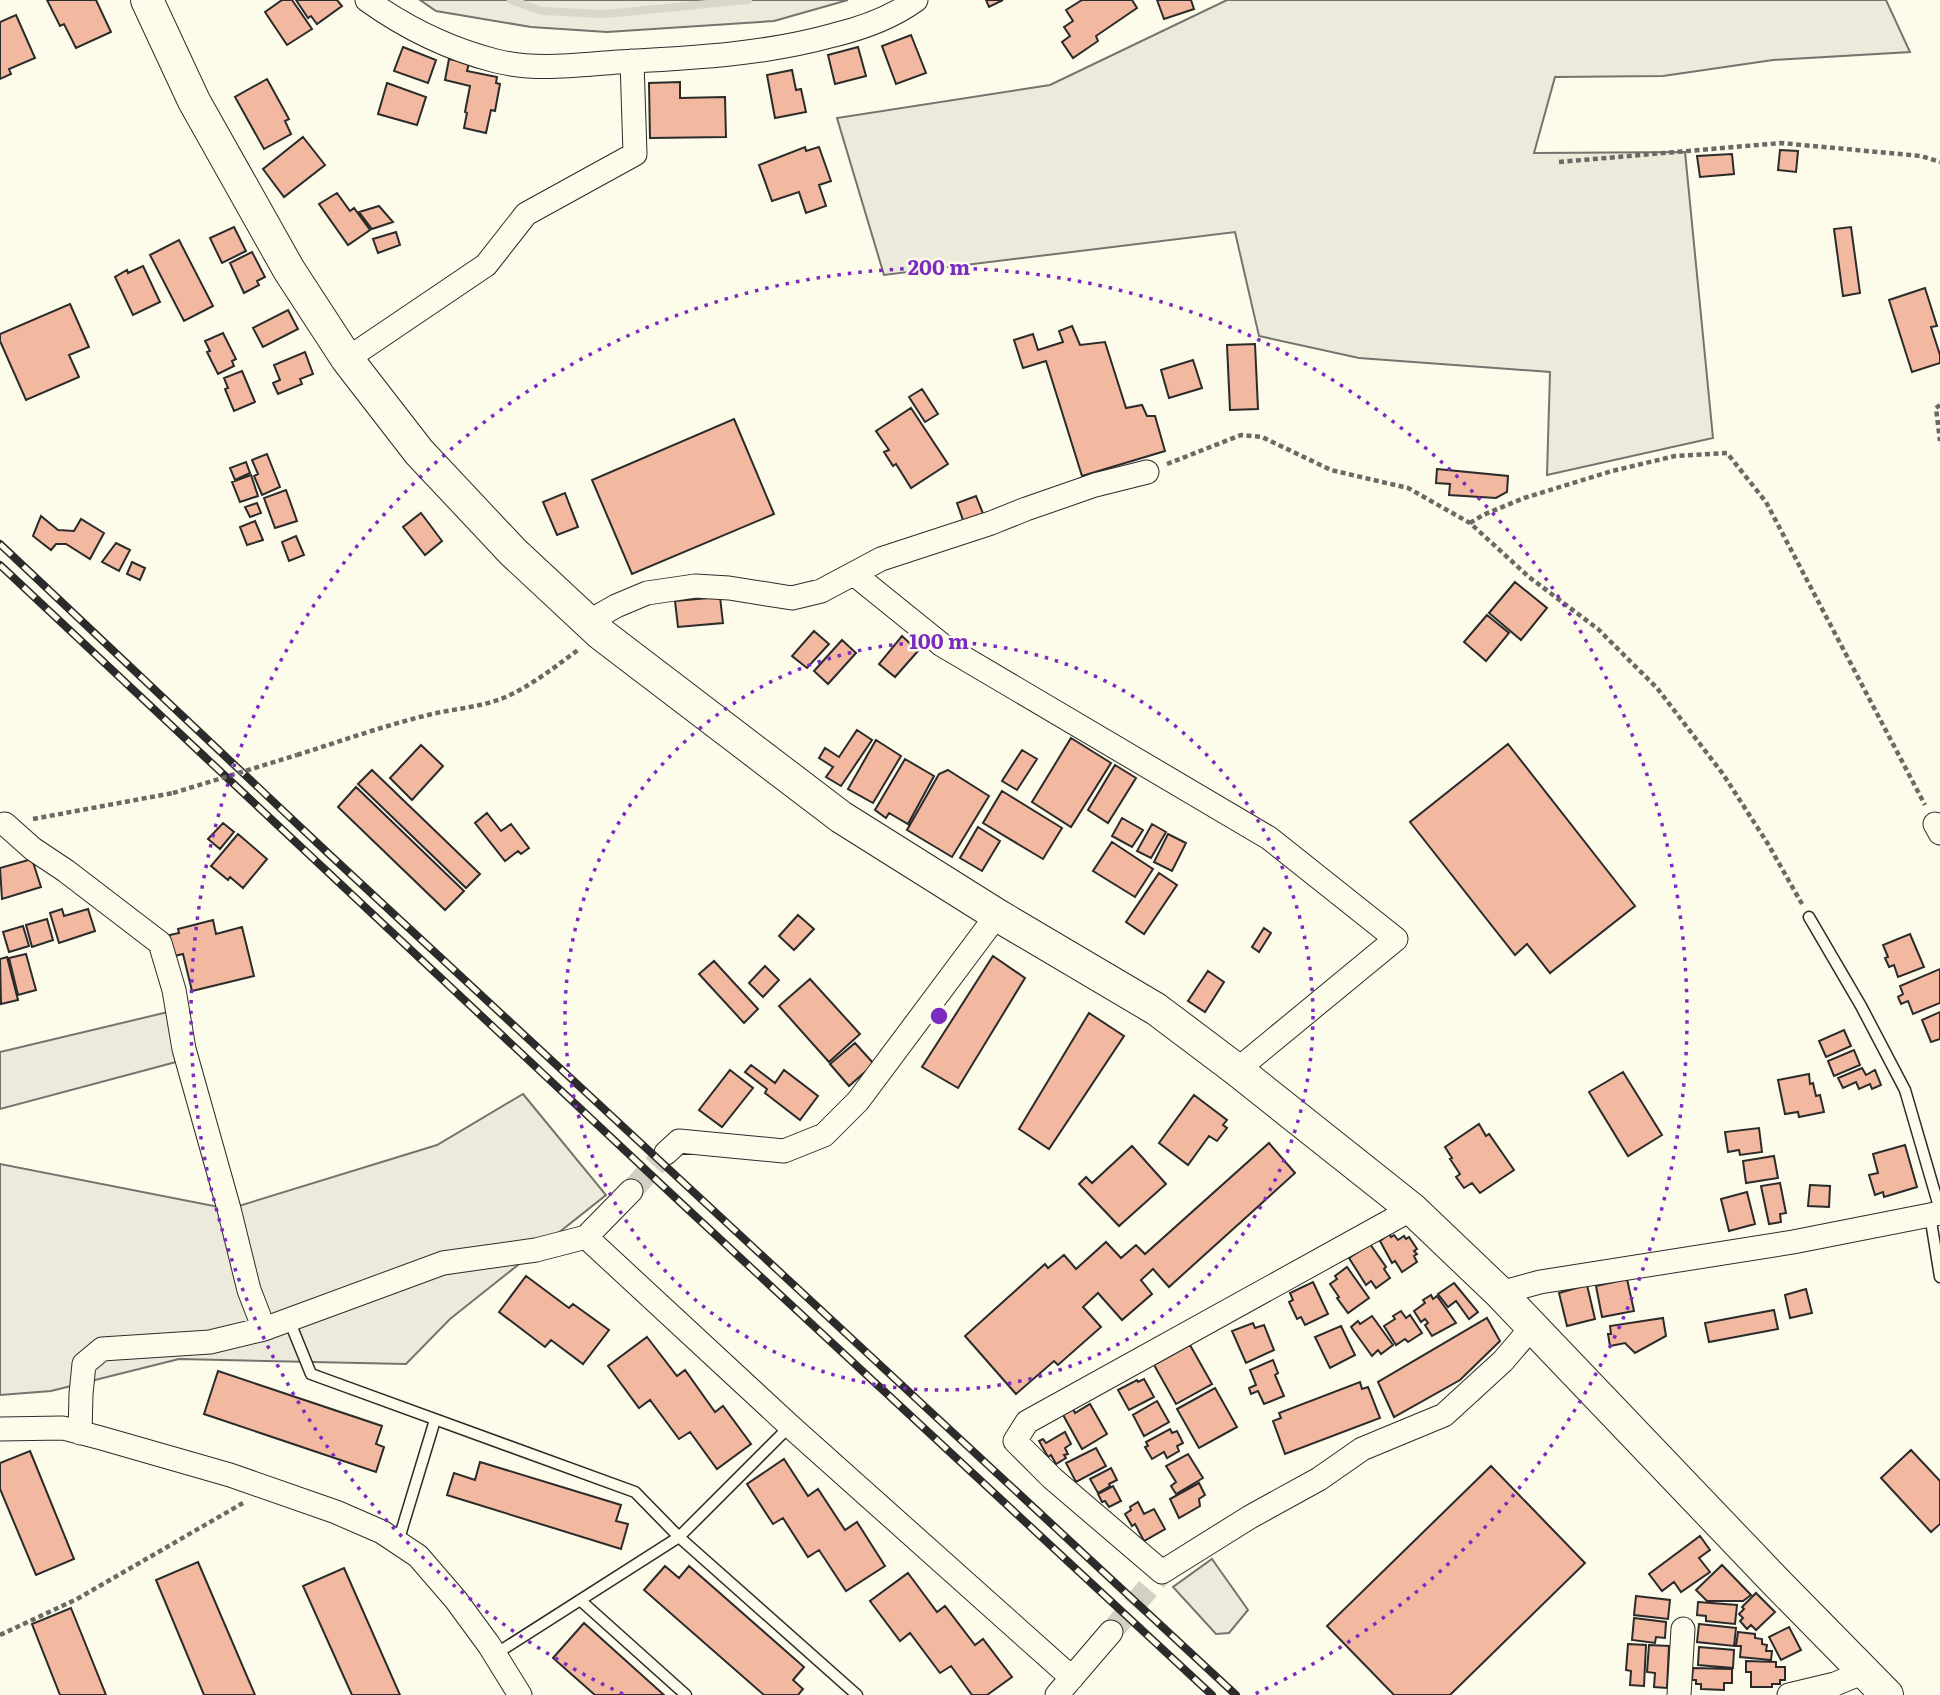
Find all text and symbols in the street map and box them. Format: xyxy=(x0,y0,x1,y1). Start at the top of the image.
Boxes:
text: 200 m xyxy=(908,250,970,281)
text: 100 m xyxy=(909,624,969,655)
centre of rings xyxy=(927,1004,951,1028)

